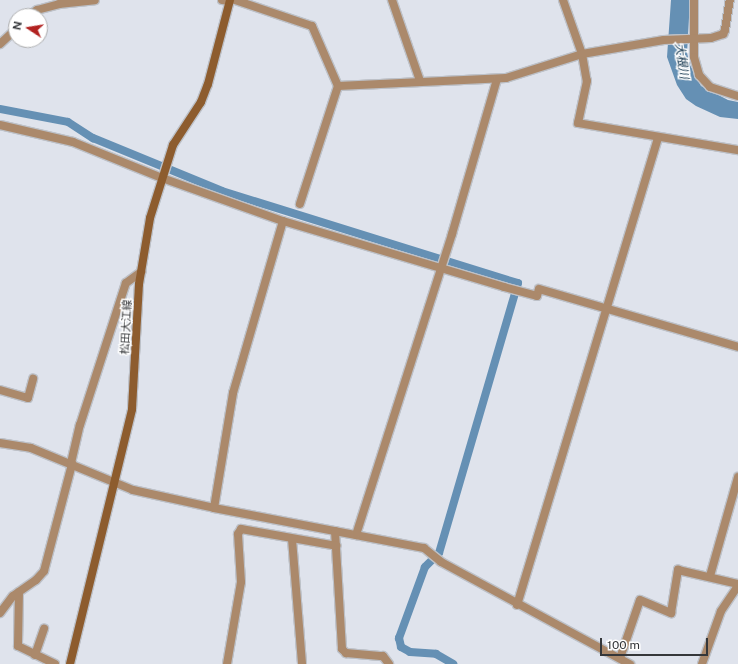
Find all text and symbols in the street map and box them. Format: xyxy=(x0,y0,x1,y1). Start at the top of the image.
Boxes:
north arrow xyxy=(8,8,48,48)
text: N xyxy=(10,20,24,31)
water label: 大根川 xyxy=(671,42,691,80)
street label: 松田大江線 xyxy=(118,299,134,355)
scale bar xyxy=(602,630,710,656)
text: 100 m xyxy=(607,638,640,652)

